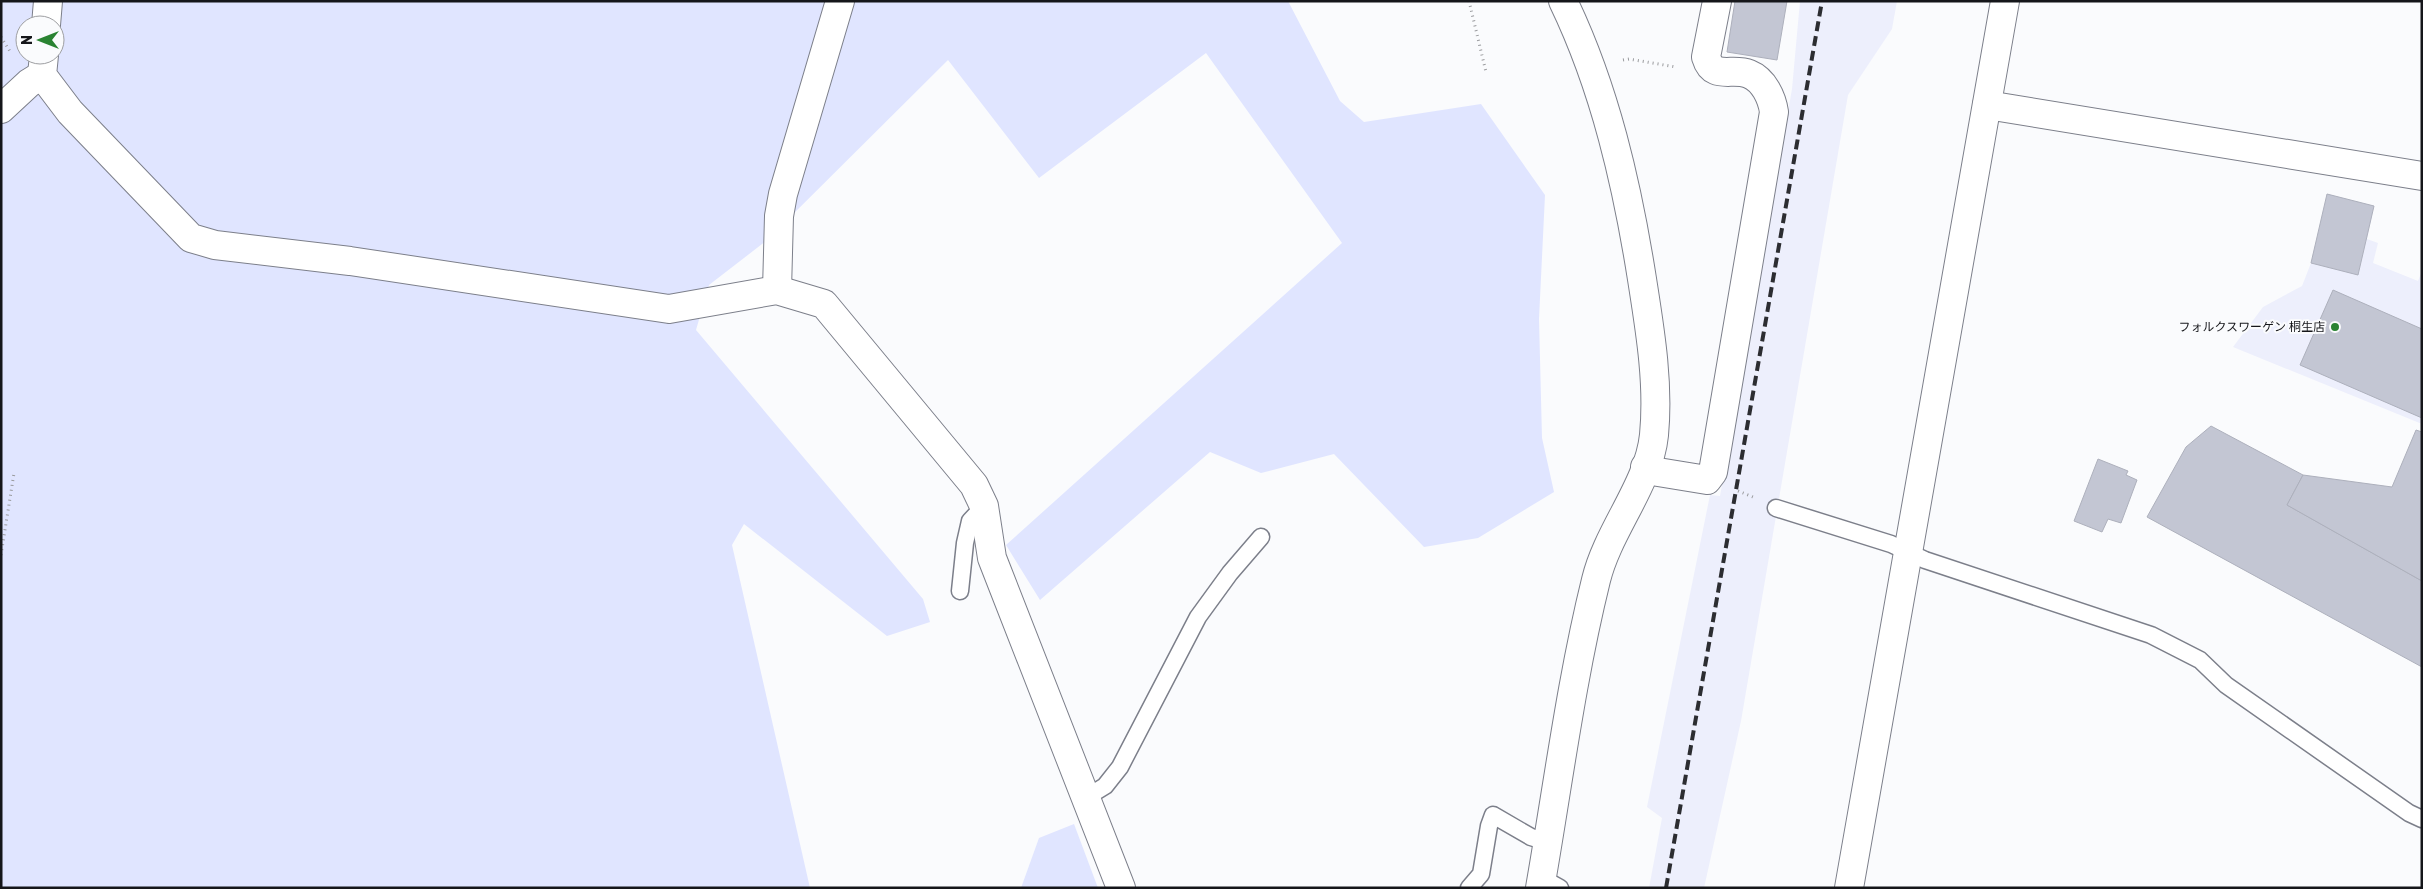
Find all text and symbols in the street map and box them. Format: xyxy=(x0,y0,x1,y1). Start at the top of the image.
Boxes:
north arrow xyxy=(15,15,65,65)
text: N xyxy=(19,35,36,45)
place label: フォルクスワーゲン 桐生店 xyxy=(2178,320,2325,334)
marker: フォルクスワーゲン 桐生店 xyxy=(2329,321,2341,333)

